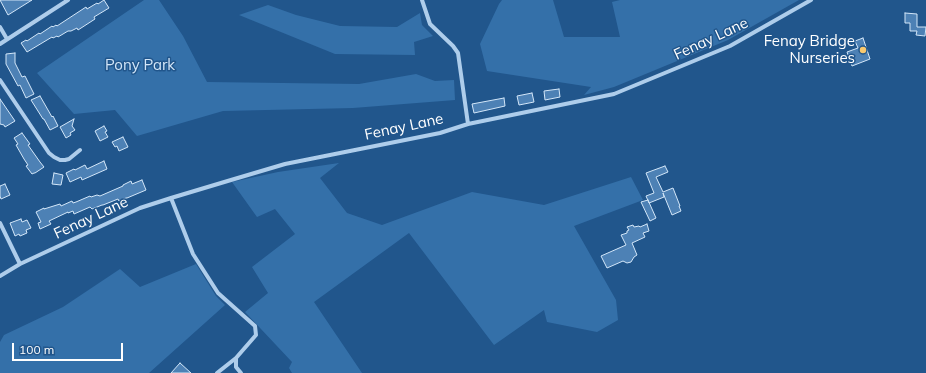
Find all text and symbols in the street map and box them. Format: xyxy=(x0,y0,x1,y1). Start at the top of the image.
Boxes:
street label: Fenay Lane xyxy=(671,14,751,64)
place label: Fenay Bridge Nurseries xyxy=(764,32,855,67)
marker: Fenay Bridge Nurseries xyxy=(858,45,868,55)
park label: Pony Park xyxy=(105,56,175,74)
street label: Fenay Lane xyxy=(363,110,445,144)
street label: Fenay Lane xyxy=(51,193,131,243)
scale bar xyxy=(14,335,125,361)
text: 100 m xyxy=(19,342,54,357)

